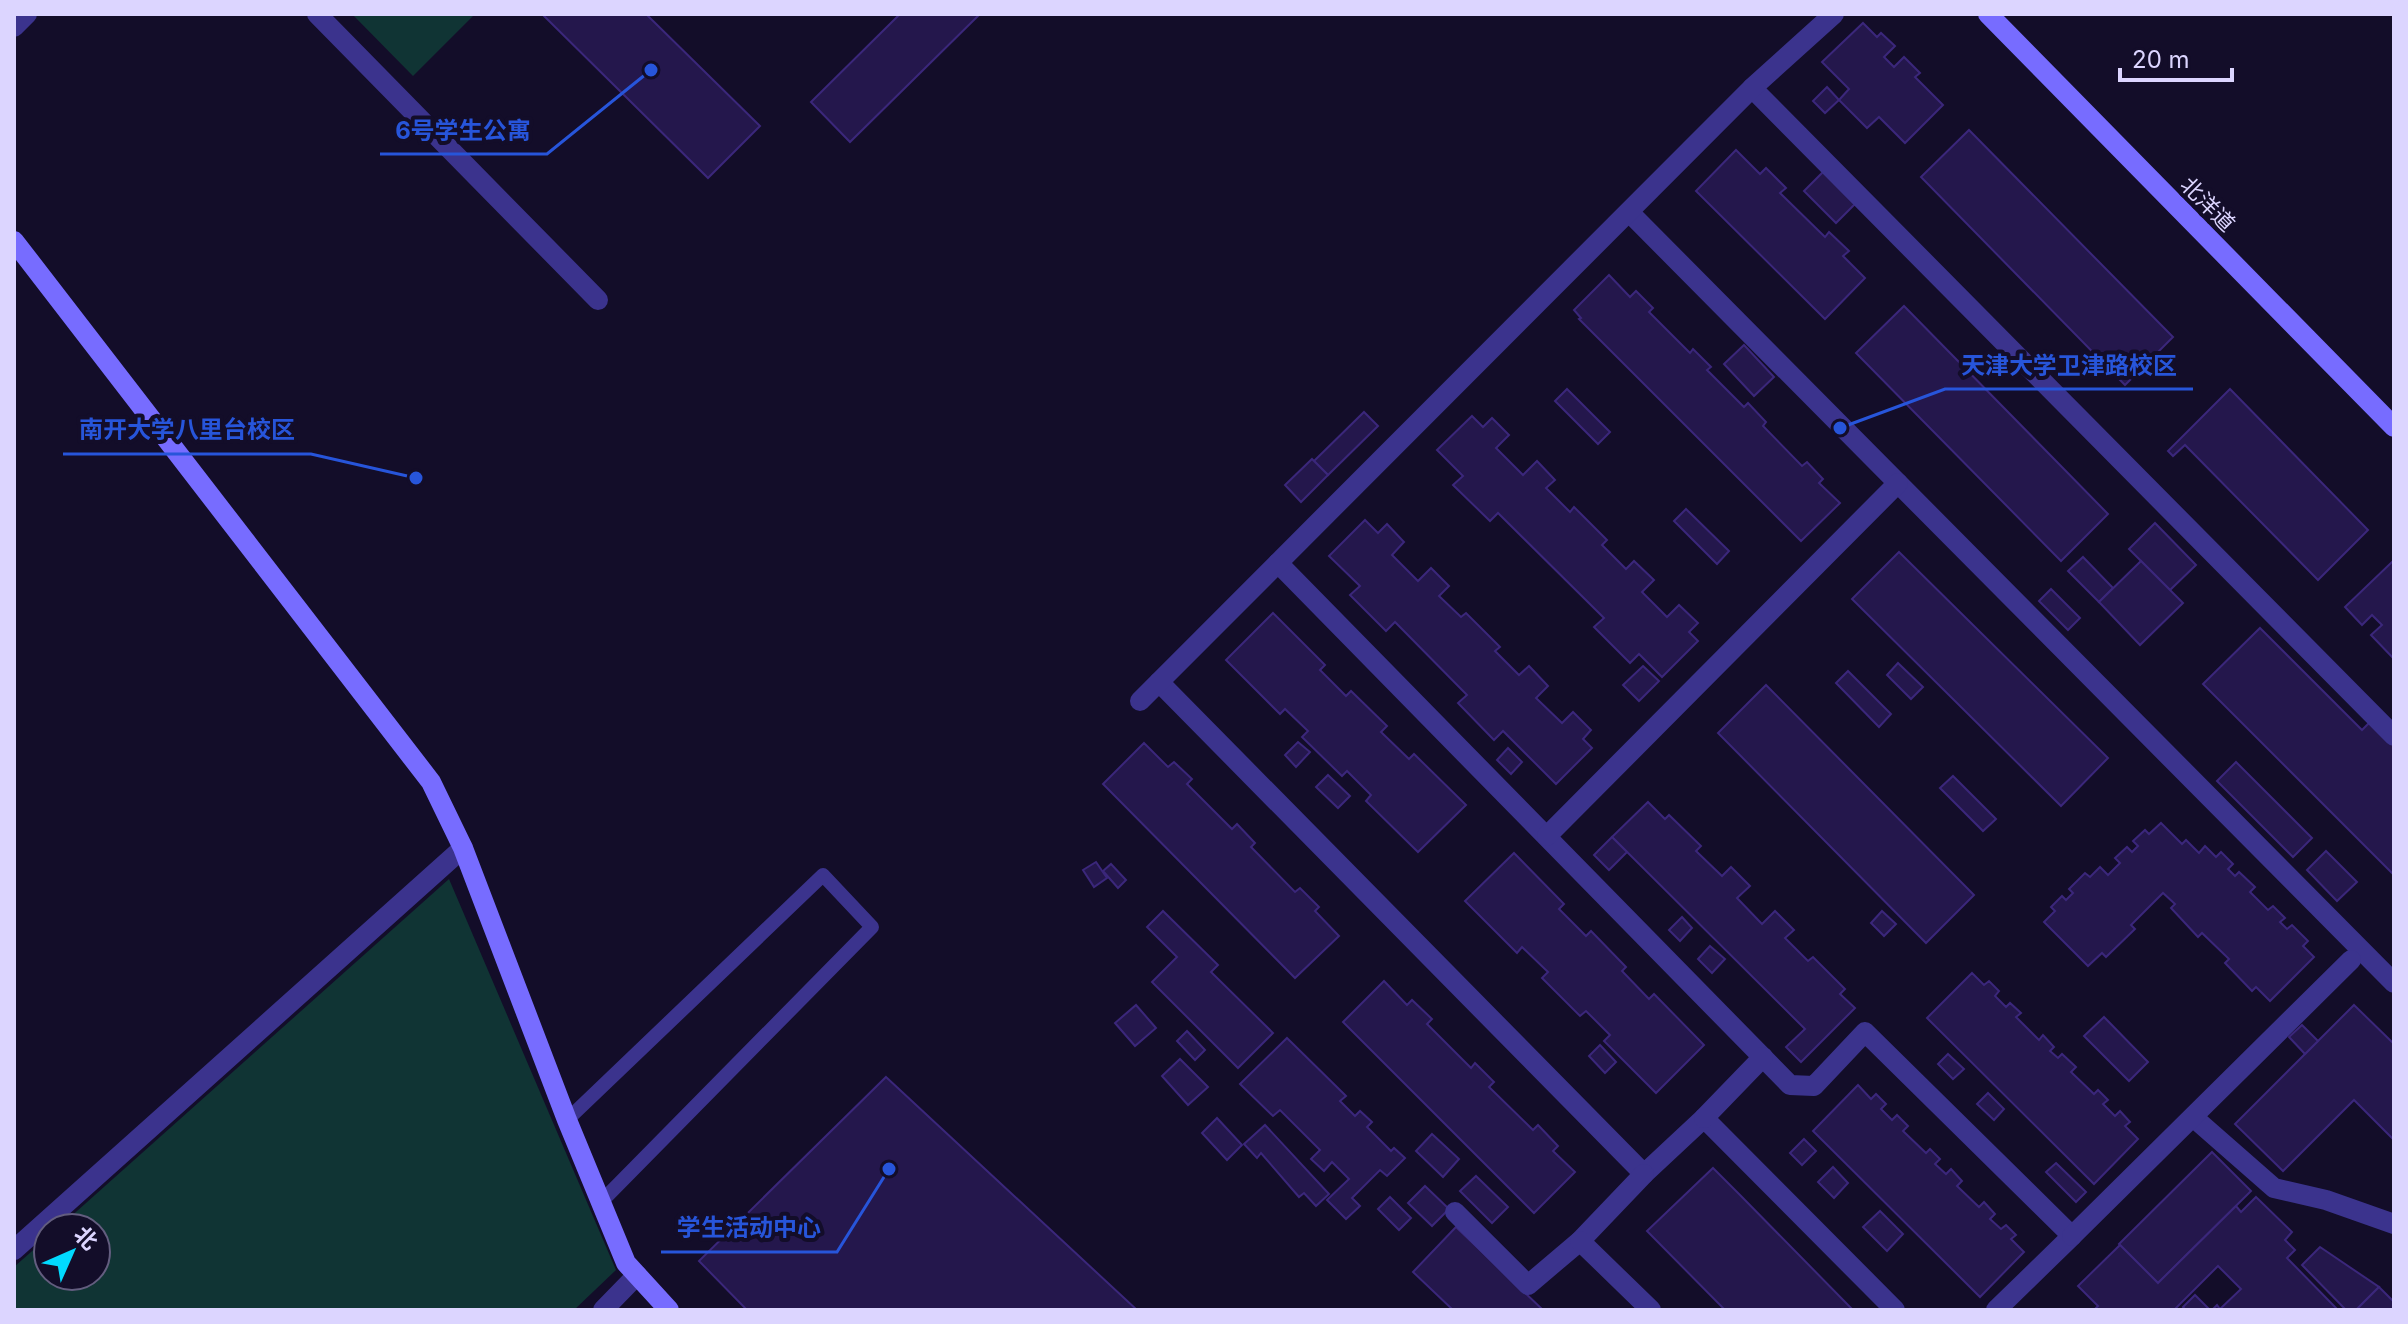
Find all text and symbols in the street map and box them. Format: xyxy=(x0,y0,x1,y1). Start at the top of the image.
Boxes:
scale bar xyxy=(2120,32,2232,82)
text: 20 m xyxy=(2132,45,2190,74)
callout: 6号学生公寓 xyxy=(380,106,547,154)
text: 6号学生公寓 xyxy=(395,116,531,145)
street label: 北洋道 xyxy=(2175,171,2241,237)
callout: 天津大学卫津路校区 xyxy=(1945,341,2193,389)
text: 天津大学卫津路校区 xyxy=(1961,351,2177,380)
callout: 南开大学八里台校区 xyxy=(63,406,311,454)
text: 南开大学八里台校区 xyxy=(79,415,295,444)
callout: 学生活动中心 xyxy=(661,1204,837,1252)
north arrow xyxy=(32,1212,112,1292)
text: 学生活动中心 xyxy=(677,1213,821,1242)
text: 北 xyxy=(69,1221,103,1255)

